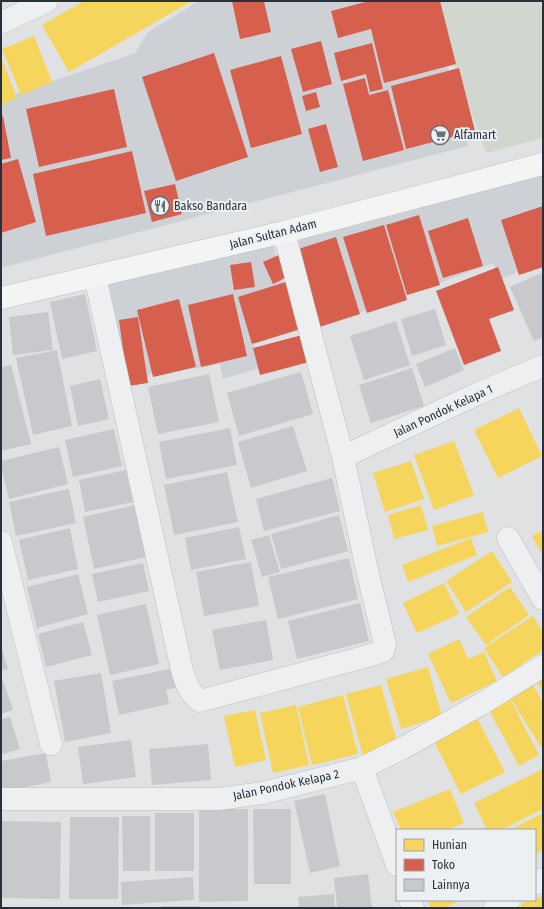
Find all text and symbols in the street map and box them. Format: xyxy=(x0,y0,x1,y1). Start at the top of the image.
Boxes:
supermarket icon: Alfamart xyxy=(429,124,451,146)
place label: Alfamart xyxy=(454,128,496,142)
restaurant icon: Bakso Bandara xyxy=(149,195,171,217)
place label: Bakso Bandara xyxy=(174,199,247,213)
street label: Jalan Sultan Adam xyxy=(228,216,318,252)
street label: Jalan Pondok Kelapa 1 xyxy=(391,382,495,440)
street label: Jalan Pondok Kelapa 2 xyxy=(232,767,340,803)
legend xyxy=(396,829,536,901)
text: Hunian xyxy=(432,838,467,852)
text: Toko xyxy=(432,858,455,872)
text: Lainnya xyxy=(432,878,470,892)

